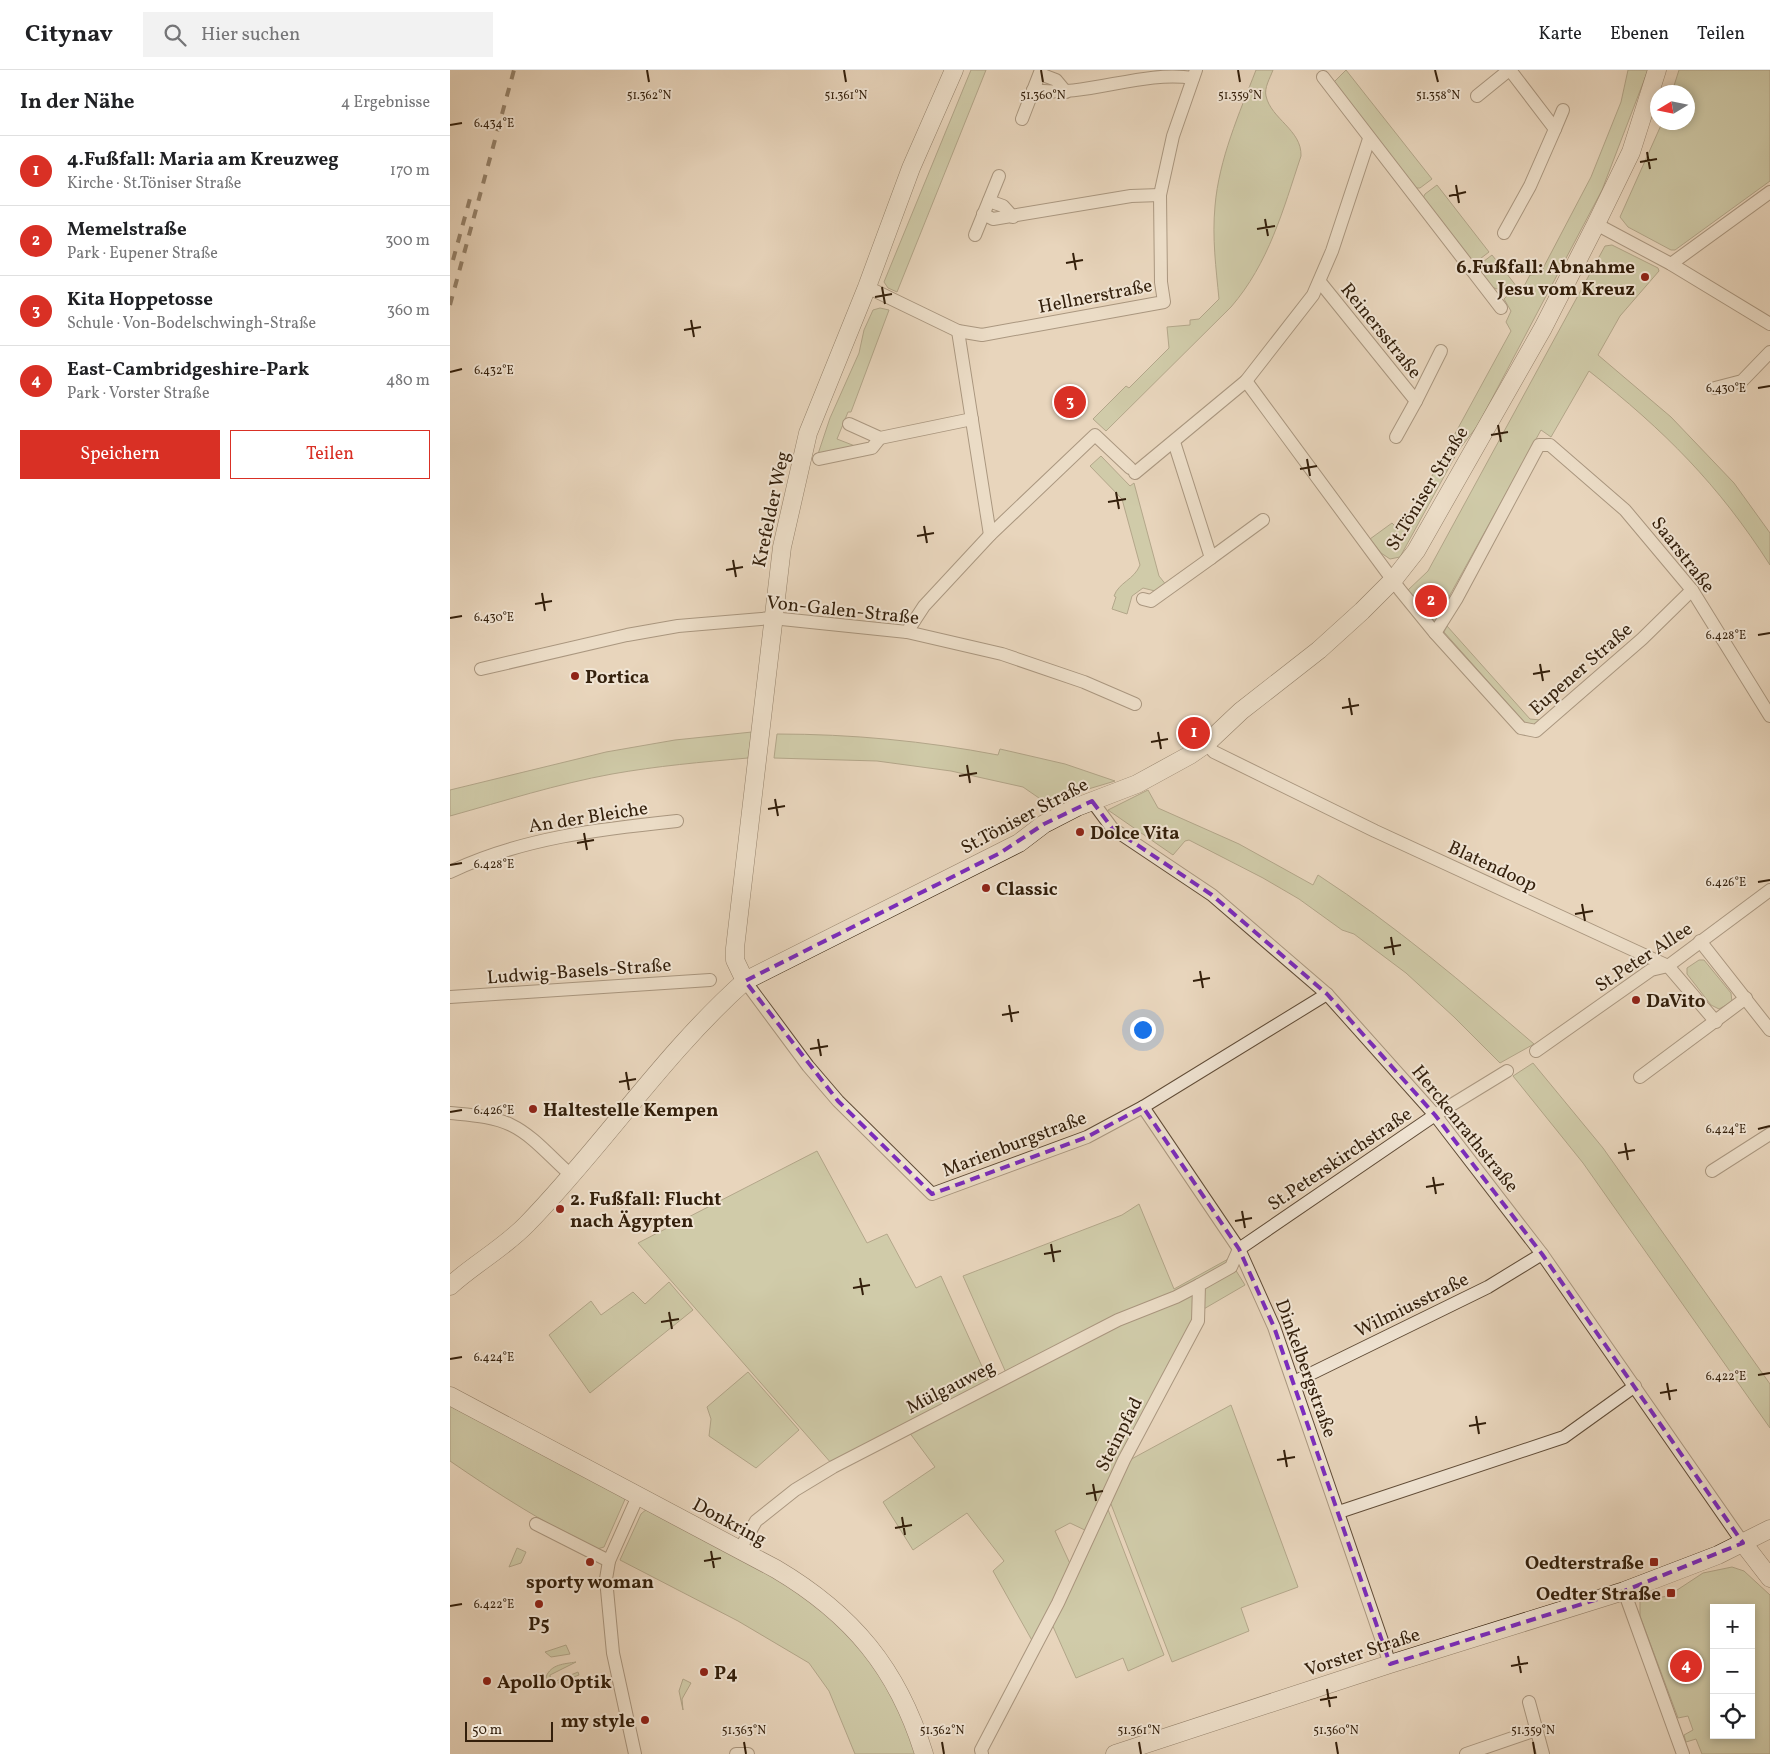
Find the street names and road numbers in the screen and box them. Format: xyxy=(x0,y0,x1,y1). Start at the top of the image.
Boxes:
street label: Hellnerstraße xyxy=(1036,273,1155,321)
street label: Reinersstraße xyxy=(1334,278,1427,385)
street label: St.Töniser Straße xyxy=(1380,422,1475,556)
street label: Krefelder Weg xyxy=(747,449,797,570)
street label: Saarstraße xyxy=(1644,512,1720,599)
street label: Von-Galen-Straße xyxy=(765,590,920,632)
street label: Eupener Straße xyxy=(1524,617,1639,722)
street label: St.Töniser Straße xyxy=(957,772,1093,861)
street label: An der Bleiche xyxy=(527,796,650,840)
street label: Blatendoop xyxy=(1443,835,1541,899)
street label: St.Peter Allee xyxy=(1590,916,1698,999)
street label: Ludwig-Basels-Straße xyxy=(486,953,672,991)
street label: Herckenrathstraße xyxy=(1405,1060,1524,1199)
street label: St.Peterskirchstraße xyxy=(1263,1102,1417,1218)
street label: Marienburgstraße xyxy=(939,1105,1091,1184)
street label: Wilmiusstraße xyxy=(1351,1267,1473,1345)
street label: Dinkelbergstraße xyxy=(1268,1296,1342,1441)
street label: Mülgauweg xyxy=(902,1354,1000,1421)
street label: Steinpfad xyxy=(1090,1393,1150,1477)
street label: Donkring xyxy=(687,1492,771,1553)
street label: Vorster Straße xyxy=(1302,1622,1424,1684)

